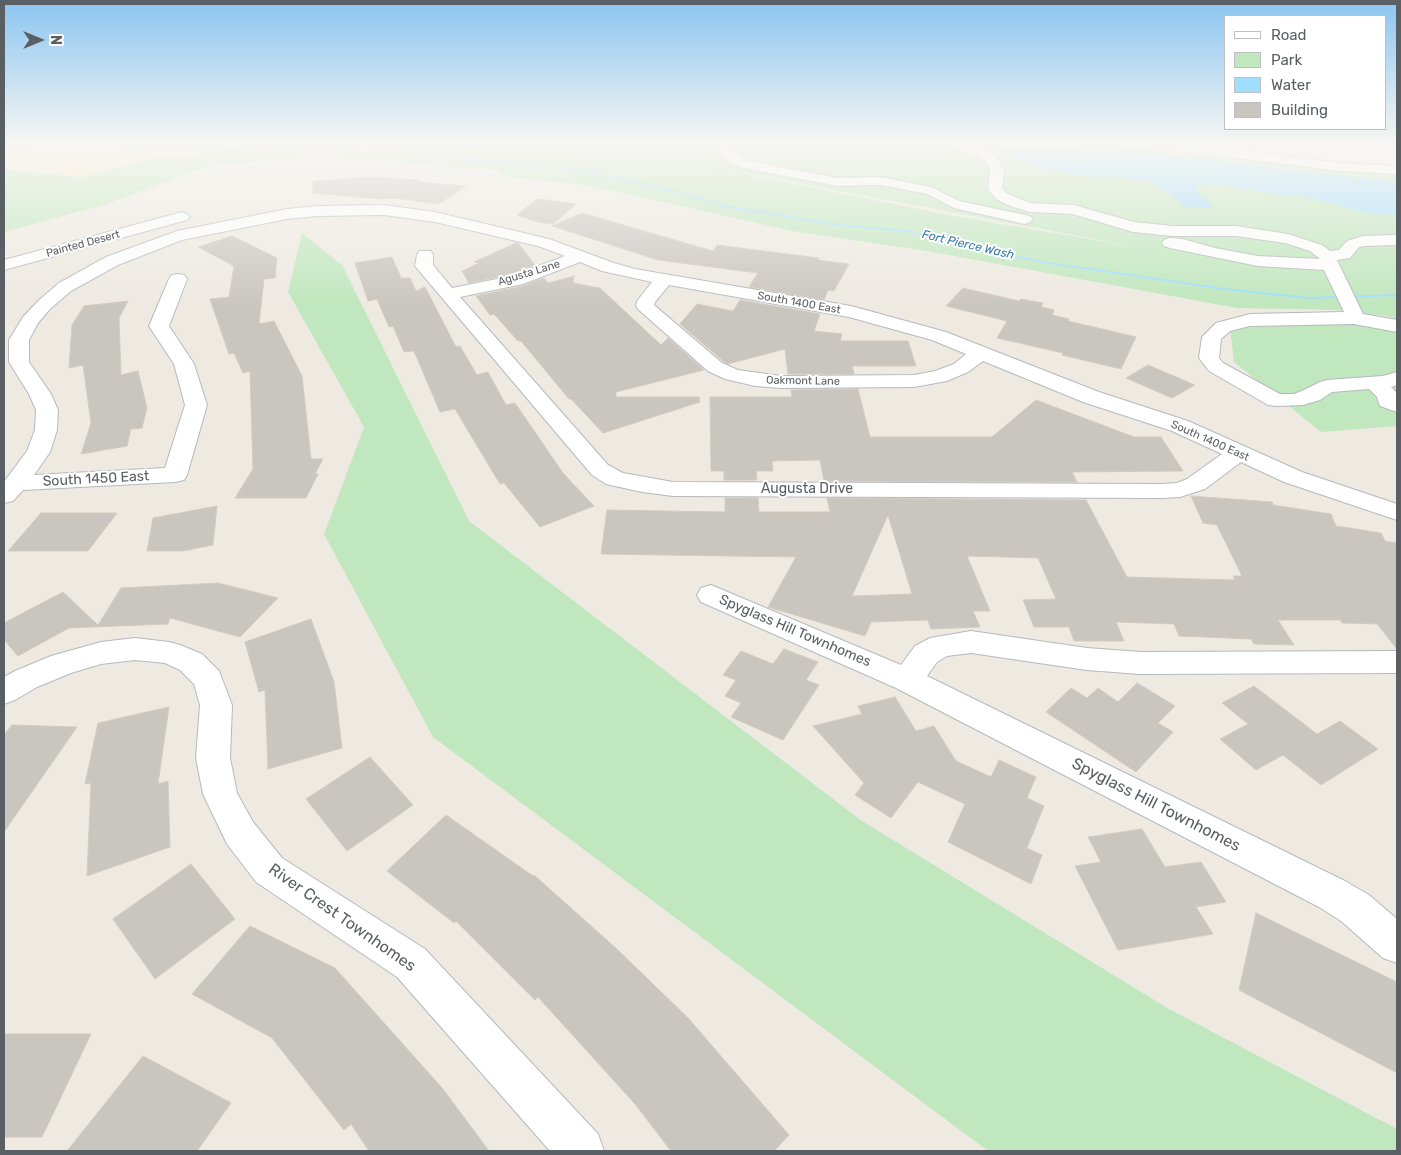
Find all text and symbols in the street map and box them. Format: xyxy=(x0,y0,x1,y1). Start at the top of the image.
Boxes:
north arrow xyxy=(15,15,65,65)
legend xyxy=(1224,15,1386,130)
text: Road xyxy=(1271,26,1307,44)
text: N xyxy=(47,35,64,45)
text: Park xyxy=(1271,51,1302,69)
text: Water xyxy=(1271,76,1311,94)
text: Building xyxy=(1271,101,1328,119)
water label: Fort Pierce Wash xyxy=(921,227,1015,263)
street label: Painted Desert xyxy=(45,228,121,260)
street label: Agusta Lane xyxy=(496,257,562,289)
street label: South 1400 East xyxy=(756,289,842,317)
street label: Oakmont Lane xyxy=(766,374,840,388)
street label: South 1400 East xyxy=(1169,418,1251,464)
street label: South 1450 East xyxy=(42,468,150,490)
street label: Augusta Drive xyxy=(761,481,853,497)
street label: Spyglass Hill Townhomes xyxy=(717,591,873,671)
street label: Spyglass Hill Townhomes xyxy=(1068,754,1244,856)
street label: River Crest Townhomes xyxy=(265,860,419,976)

